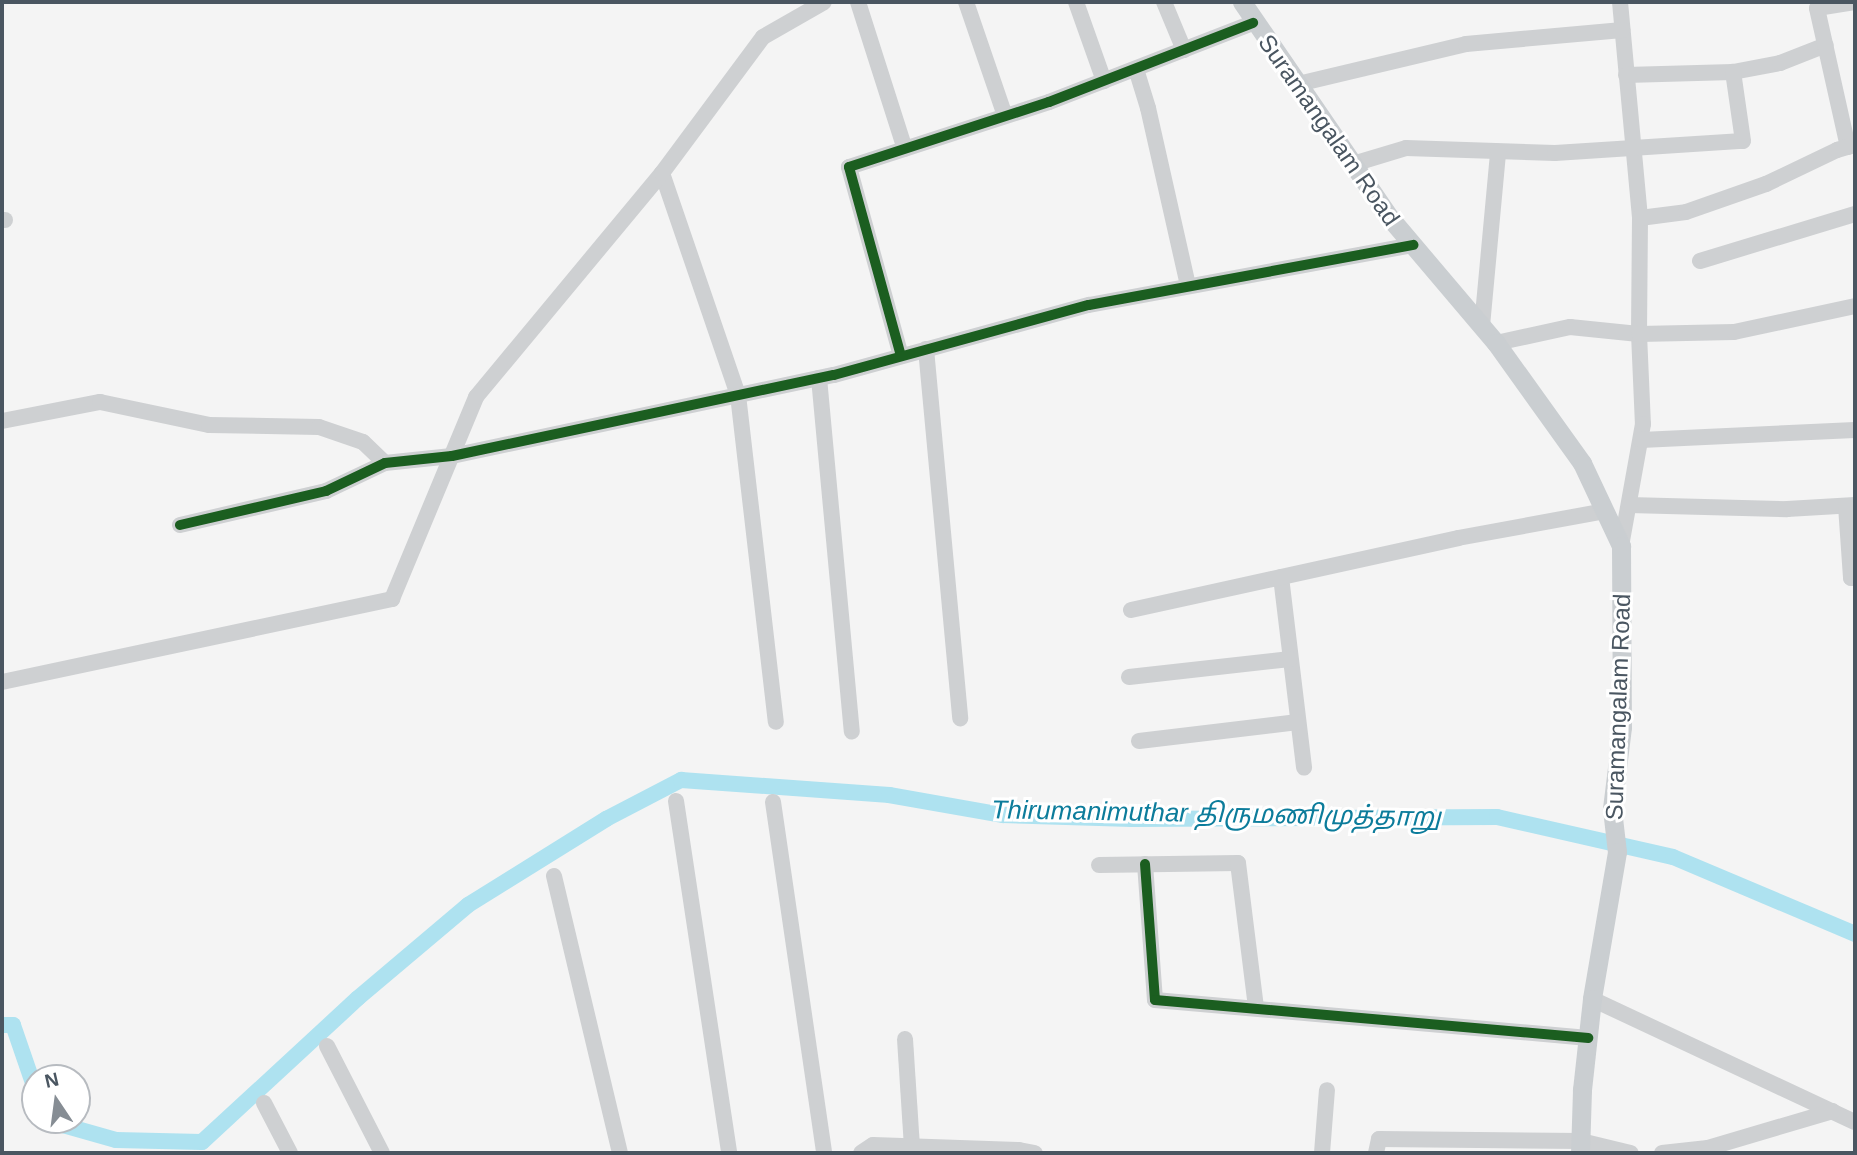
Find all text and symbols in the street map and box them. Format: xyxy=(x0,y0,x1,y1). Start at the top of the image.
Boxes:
street label: Suramangalam Road xyxy=(1252,29,1406,231)
street label: Suramangalam Road xyxy=(1600,593,1636,821)
water label: Thirumanimuthar திருமணிமுத்தாறு xyxy=(991,794,1441,834)
north arrow xyxy=(21,1064,91,1134)
text: N xyxy=(43,1068,61,1092)

